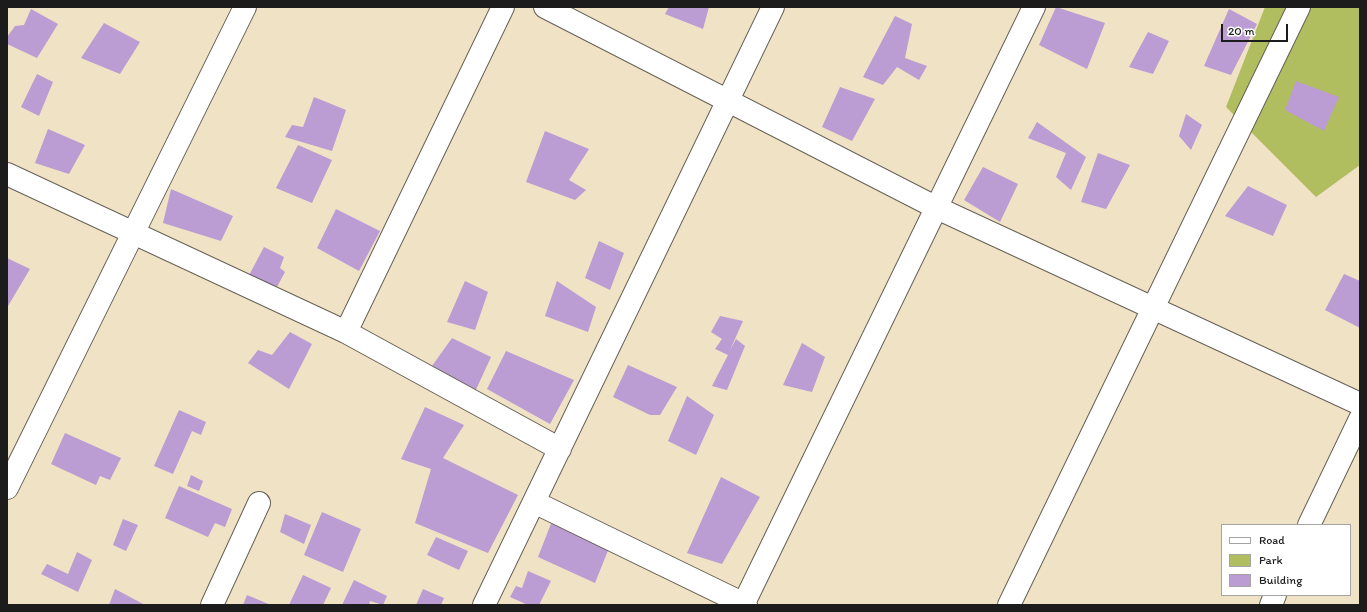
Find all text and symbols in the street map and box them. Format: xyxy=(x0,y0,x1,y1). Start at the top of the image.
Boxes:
scale bar xyxy=(1223,16,1290,42)
text: 20 m xyxy=(1228,24,1255,38)
legend xyxy=(1221,524,1351,596)
text: Road xyxy=(1259,533,1285,547)
text: Park xyxy=(1259,553,1283,567)
text: Building xyxy=(1259,573,1302,587)

